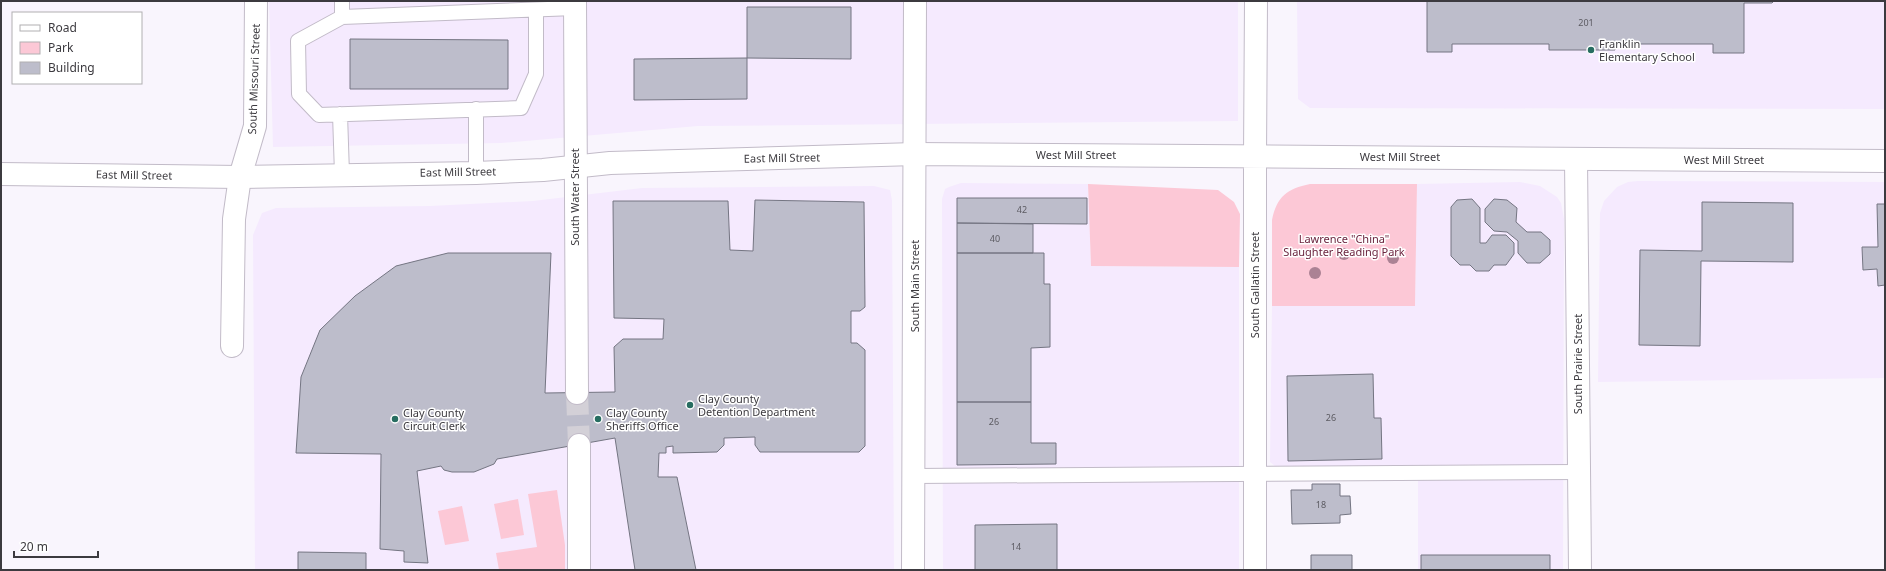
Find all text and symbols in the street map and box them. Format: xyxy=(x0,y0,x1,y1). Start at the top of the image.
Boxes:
legend xyxy=(12,12,142,84)
house number: 201 xyxy=(1578,16,1594,29)
text: Road xyxy=(48,19,77,36)
street label: South Missouri Street xyxy=(244,23,263,135)
place label: Franklin Elementary School xyxy=(1599,36,1695,64)
text: Park xyxy=(48,39,74,56)
marker: Franklin Elementary School xyxy=(1586,45,1596,55)
text: Building xyxy=(48,59,95,76)
street label: West Mill Street xyxy=(1036,147,1116,162)
street label: South Water Street xyxy=(567,148,582,246)
street label: East Mill Street xyxy=(744,149,820,166)
street label: West Mill Street xyxy=(1360,149,1440,164)
street label: West Mill Street xyxy=(1684,152,1764,167)
street label: East Mill Street xyxy=(420,163,496,180)
street label: East Mill Street xyxy=(96,166,172,183)
house number: 42 xyxy=(1017,203,1027,216)
park label: Lawrence "China" Slaughter Reading Park xyxy=(1283,231,1405,259)
house number: 40 xyxy=(990,232,1000,245)
street label: South Gallatin Street xyxy=(1247,232,1262,338)
street label: South Main Street xyxy=(907,240,922,332)
street label: South Prairie Street xyxy=(1570,314,1585,414)
place label: Clay County Detention Department xyxy=(698,391,815,419)
marker: Clay County Detention Department xyxy=(685,400,695,410)
place label: Clay County Circuit Clerk xyxy=(403,405,465,433)
place label: Clay County Sheriffs Office xyxy=(606,405,679,433)
house number: 26 xyxy=(1326,411,1336,424)
marker: Clay County Circuit Clerk xyxy=(390,414,400,424)
marker: Clay County Sheriffs Office xyxy=(593,414,603,424)
house number: 26 xyxy=(989,415,999,428)
house number: 18 xyxy=(1316,498,1326,511)
scale bar xyxy=(14,533,98,559)
text: 20 m xyxy=(20,538,48,555)
house number: 14 xyxy=(1011,540,1021,553)

